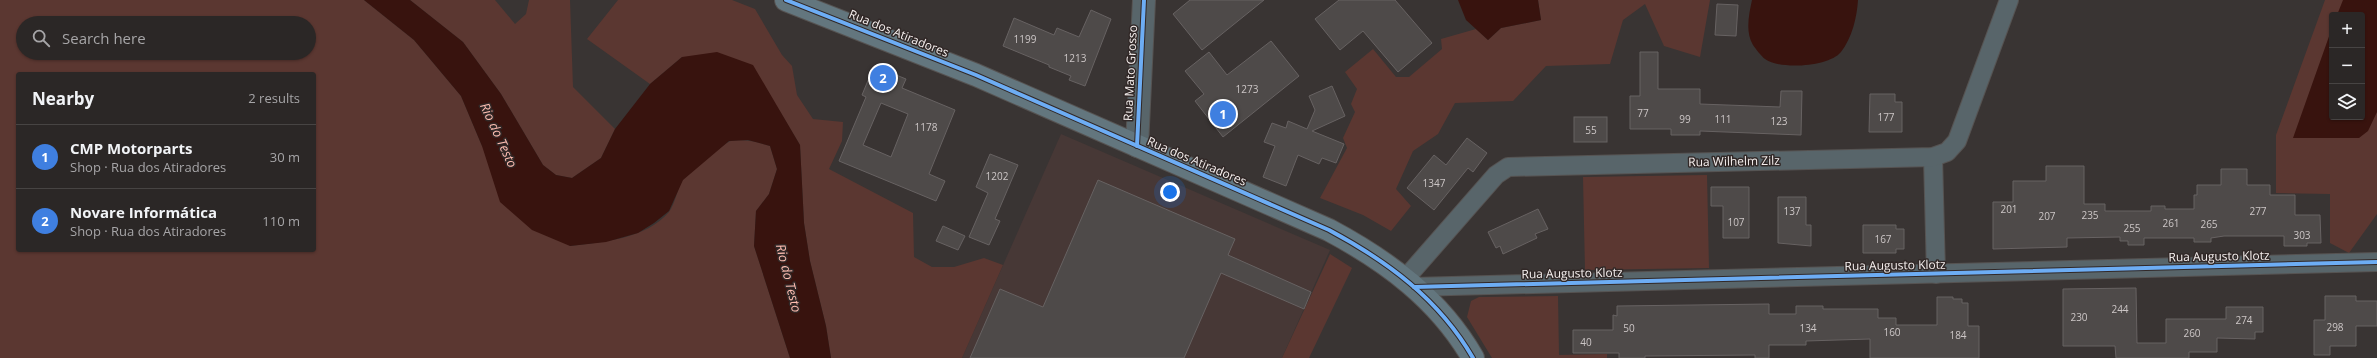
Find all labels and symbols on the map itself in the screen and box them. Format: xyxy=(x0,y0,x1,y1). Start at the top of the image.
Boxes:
street label: Rua dos Atiradores xyxy=(847,5,952,61)
street label: Rua Mato Grosso xyxy=(1119,25,1141,121)
house number: 1199 xyxy=(1014,32,1037,46)
house number: 1213 xyxy=(1064,51,1087,65)
pin: 2 xyxy=(870,63,896,93)
house number: 1273 xyxy=(1236,82,1259,96)
pin: 1 xyxy=(1210,99,1236,129)
water label: Rio do Testo xyxy=(476,100,522,170)
house number: 77 xyxy=(1637,106,1649,120)
house number: 177 xyxy=(1877,110,1895,124)
house number: 99 xyxy=(1679,112,1691,126)
house number: 111 xyxy=(1714,112,1732,126)
house number: 123 xyxy=(1770,114,1788,128)
house number: 1178 xyxy=(915,120,938,134)
house number: 55 xyxy=(1585,123,1597,137)
street label: Rua dos Atiradores xyxy=(1145,132,1250,190)
street label: Rua Wilhelm Zilz xyxy=(1688,152,1780,170)
house number: 1202 xyxy=(986,169,1009,183)
house number: 1347 xyxy=(1423,176,1446,190)
your location xyxy=(1160,182,1180,202)
house number: 201 xyxy=(2000,202,2018,216)
house number: 137 xyxy=(1783,204,1801,218)
house number: 277 xyxy=(2249,204,2267,218)
house number: 235 xyxy=(2081,208,2099,222)
house number: 207 xyxy=(2038,209,2056,223)
house number: 107 xyxy=(1727,215,1745,229)
house number: 261 xyxy=(2162,216,2180,230)
house number: 265 xyxy=(2200,217,2218,231)
house number: 255 xyxy=(2123,221,2141,235)
house number: 303 xyxy=(2293,228,2311,242)
house number: 167 xyxy=(1874,232,1892,246)
water label: Rio do Testo xyxy=(772,242,806,314)
street label: Rua Augusto Klotz xyxy=(2168,247,2270,265)
street label: Rua Augusto Klotz xyxy=(1844,256,1946,274)
street label: Rua Augusto Klotz xyxy=(1521,264,1623,282)
house number: 244 xyxy=(2111,302,2129,316)
house number: 230 xyxy=(2070,310,2088,324)
house number: 274 xyxy=(2235,313,2253,327)
house number: 298 xyxy=(2326,320,2344,334)
house number: 50 xyxy=(1623,321,1635,335)
house number: 134 xyxy=(1799,321,1817,335)
house number: 160 xyxy=(1883,325,1901,339)
house number: 260 xyxy=(2183,326,2201,340)
house number: 184 xyxy=(1949,328,1967,342)
house number: 40 xyxy=(1580,335,1592,349)

